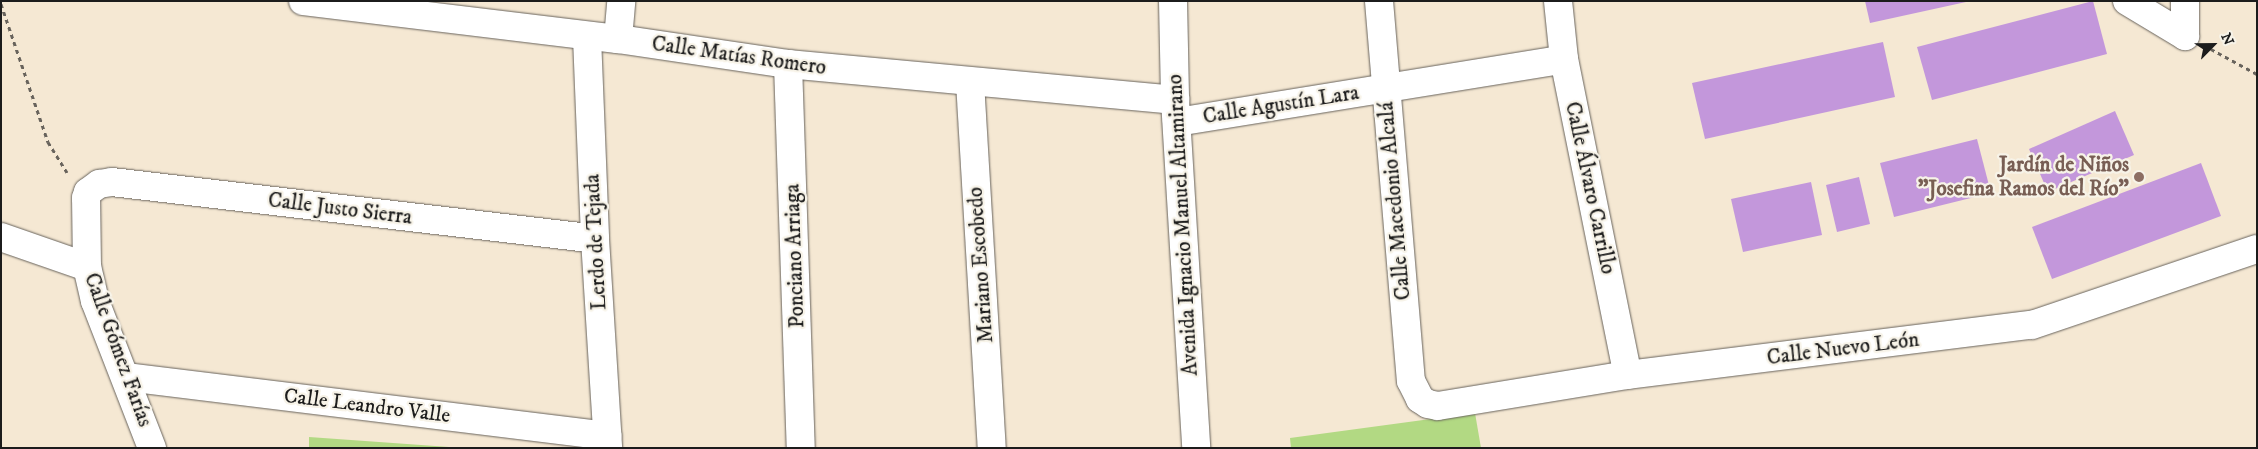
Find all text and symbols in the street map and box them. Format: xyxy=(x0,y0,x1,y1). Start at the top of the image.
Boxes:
north arrow xyxy=(2188,20,2238,70)
text: N xyxy=(2216,30,2237,48)
street label: Calle Matías Romero xyxy=(650,31,828,81)
street label: Avenida Ignacio Manuel Altamirano xyxy=(1163,74,1203,376)
street label: Calle Agustín Lara xyxy=(1201,80,1361,130)
street label: Calle Álvaro Carrillo xyxy=(1559,100,1621,276)
street label: Calle Macedonio Alcalá xyxy=(1374,101,1416,301)
place label: Jardín de Niños "Josefina Ramos del Río" xyxy=(1918,152,2129,202)
marker: Jardín de Niños "Josefina Ramos del Río" xyxy=(2133,171,2145,183)
street label: Lerdo de Tejada xyxy=(580,173,612,311)
street label: Ponciano Arriaga xyxy=(780,183,810,329)
street label: Mariano Escobedo xyxy=(963,186,999,344)
street label: Calle Justo Sierra xyxy=(267,188,413,230)
street label: Calle Gómez Farías xyxy=(78,270,158,430)
street label: Calle Nuevo León xyxy=(1765,327,1921,371)
street label: Calle Leandro Valle xyxy=(282,383,452,429)

